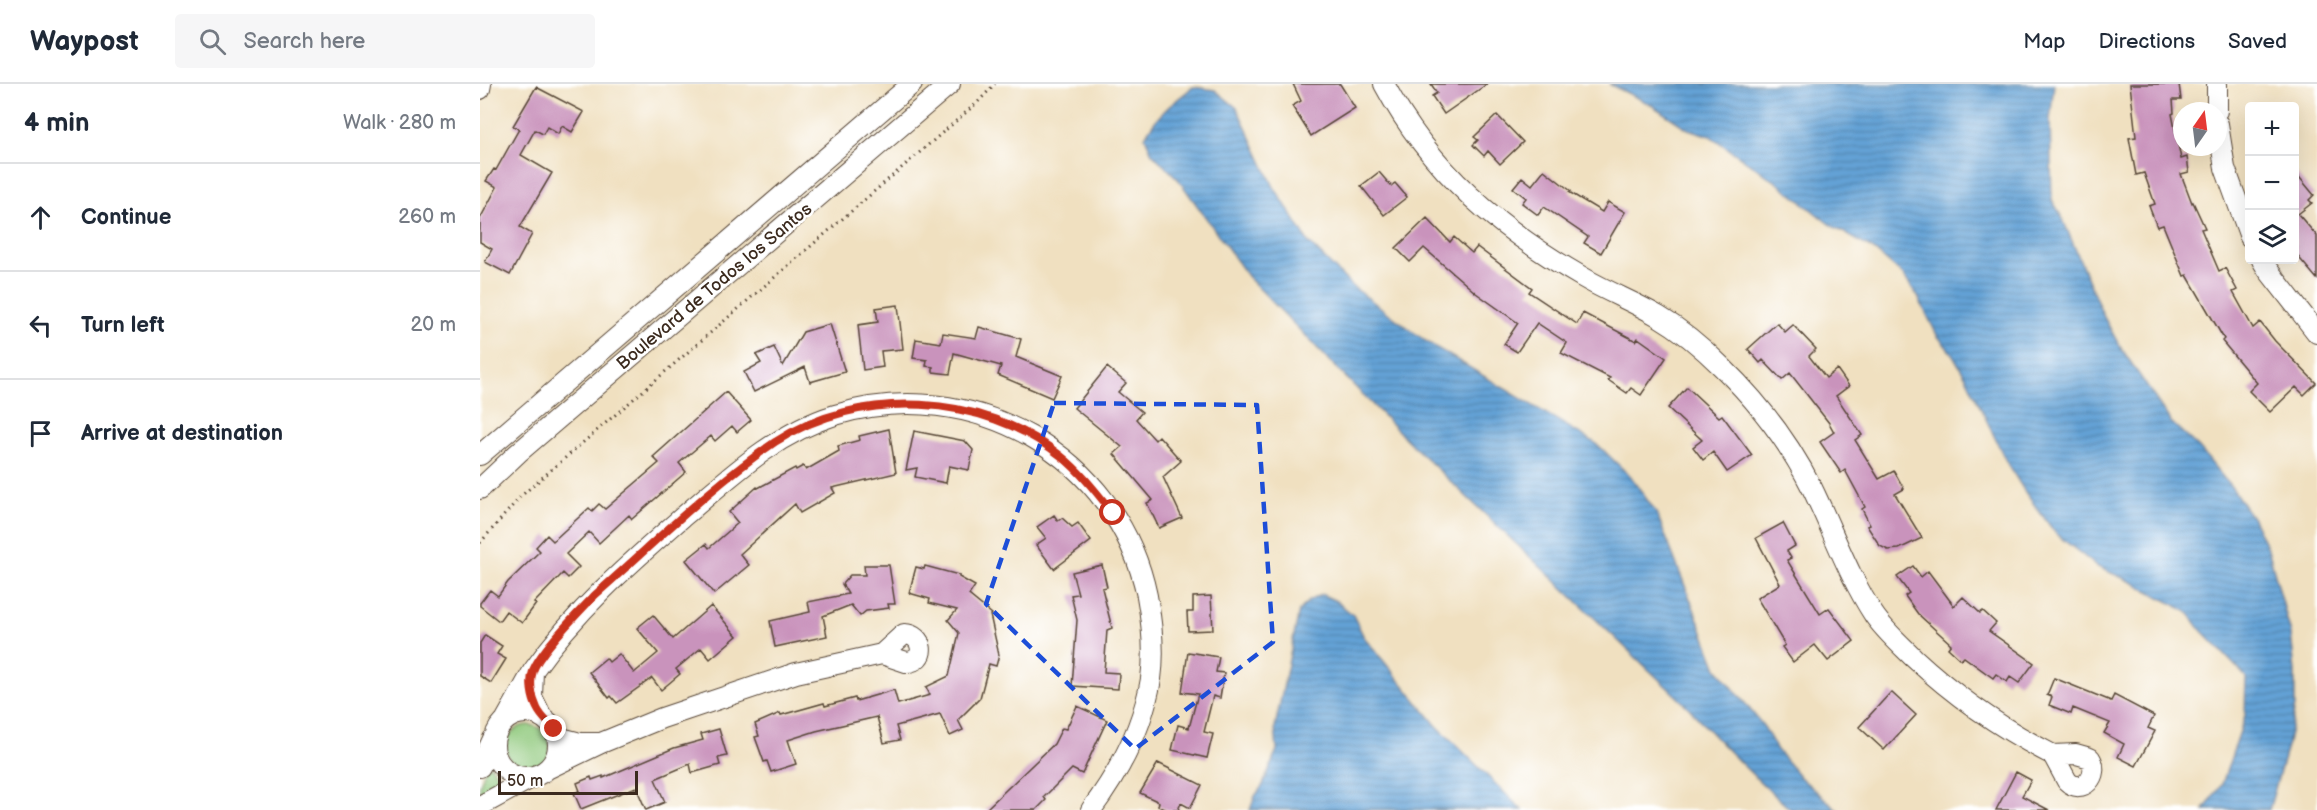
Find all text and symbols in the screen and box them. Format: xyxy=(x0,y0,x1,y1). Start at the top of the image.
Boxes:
search box xyxy=(175,14,595,68)
text: Waypost xyxy=(30,25,139,58)
icon: search xyxy=(196,25,229,58)
text: Search here xyxy=(244,28,365,55)
text: Map xyxy=(2023,29,2066,54)
text: Directions xyxy=(2099,29,2195,54)
text: Saved xyxy=(2228,29,2287,54)
north arrow xyxy=(2173,102,2227,156)
map controls xyxy=(2245,102,2299,264)
button: + xyxy=(2245,102,2299,156)
text: 4 min xyxy=(24,108,89,139)
text: Walk · 280 m xyxy=(343,111,456,135)
button: − xyxy=(2245,156,2299,210)
street label: Boulevard de Todos los Santos xyxy=(612,198,816,374)
icon: ahead xyxy=(24,201,57,234)
text: Continue xyxy=(81,204,171,231)
text: 260 m xyxy=(398,205,456,229)
button: layers xyxy=(2245,210,2299,264)
icon: left xyxy=(24,309,57,342)
text: Turn left xyxy=(81,312,165,339)
text: 20 m xyxy=(411,313,456,337)
icon: arrive xyxy=(24,417,57,450)
text: Arrive at destination xyxy=(81,420,283,447)
route start xyxy=(1099,499,1125,525)
route end xyxy=(540,715,566,741)
scale bar xyxy=(498,768,638,796)
text: 50 m xyxy=(507,772,543,791)

